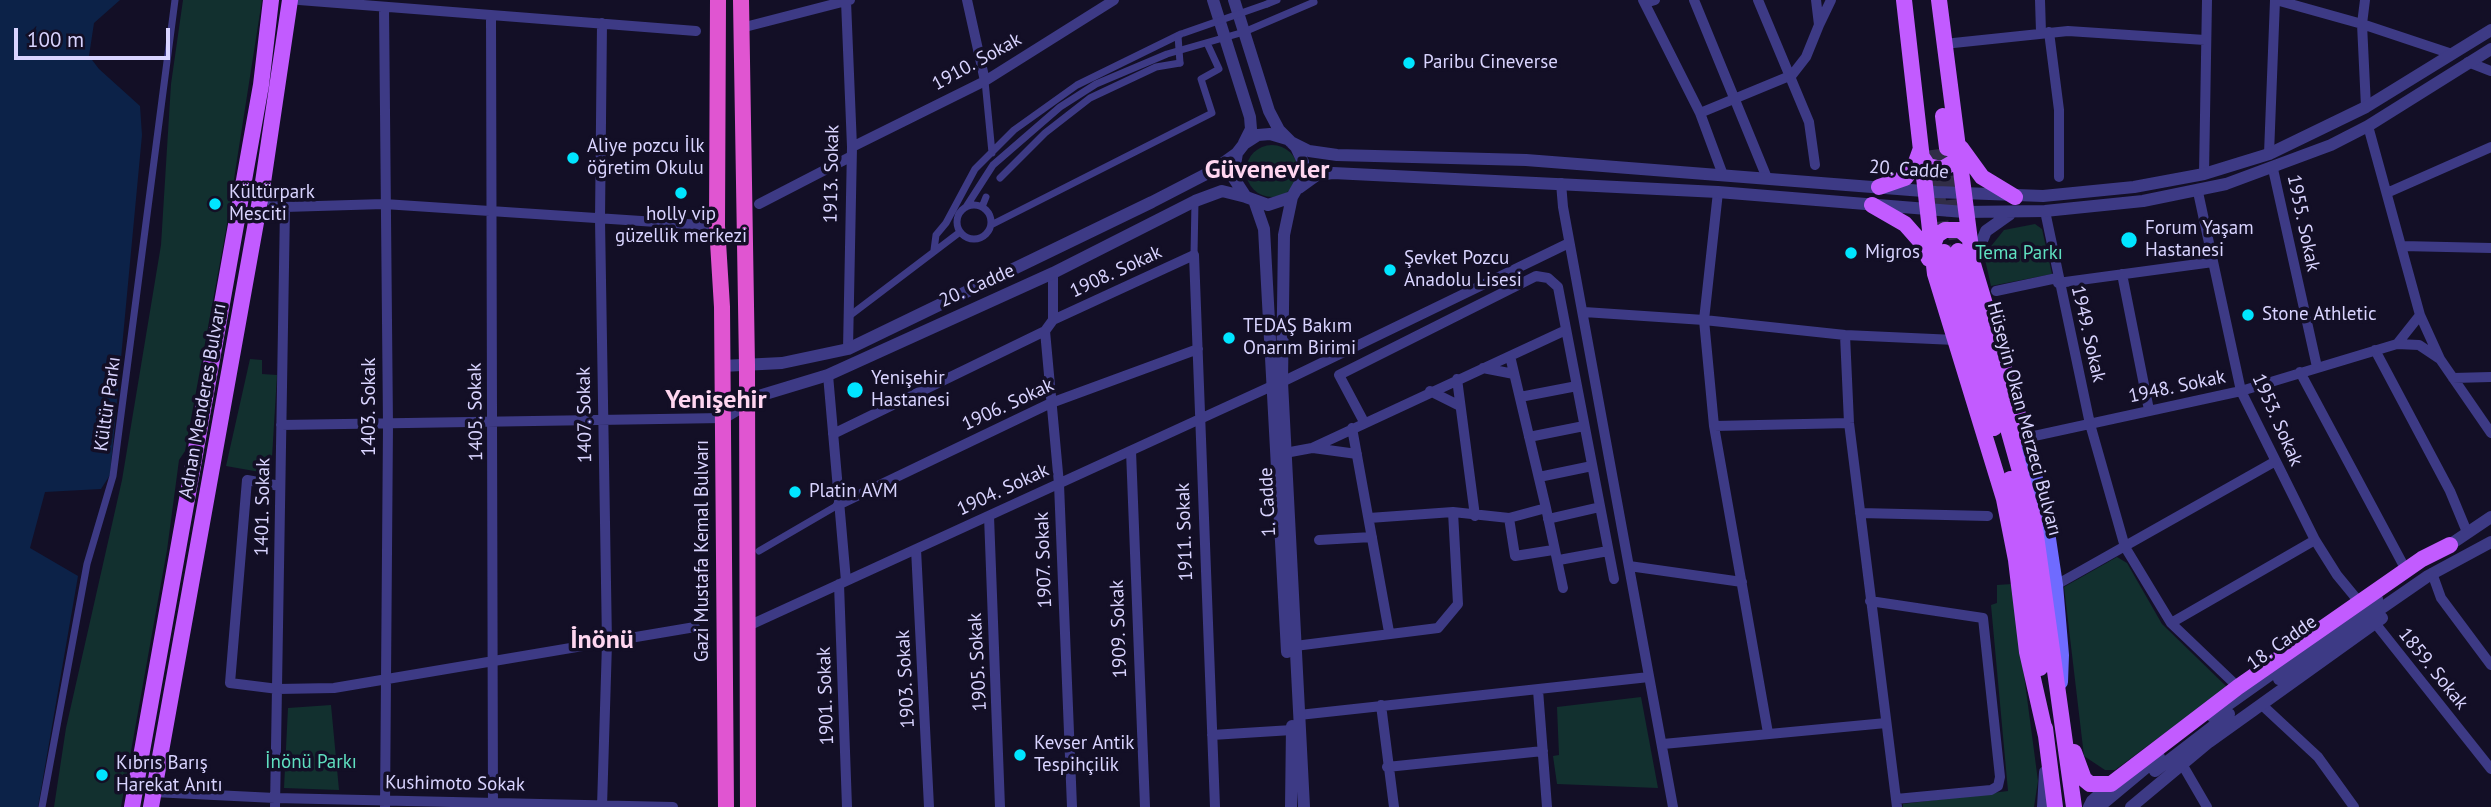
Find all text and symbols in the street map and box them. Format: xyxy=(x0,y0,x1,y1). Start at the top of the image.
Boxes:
scale bar xyxy=(18,14,173,58)
text: 100 m xyxy=(27,26,84,53)
street label: 1910. Sokak xyxy=(928,28,1026,96)
place label: Paribu Cineverse xyxy=(1423,52,1558,74)
marker: Paribu Cineverse xyxy=(1401,55,1417,71)
street label: 1913. Sokak xyxy=(820,125,844,223)
place label: Aliye pozcu İlk öğretim Okulu xyxy=(587,136,705,180)
marker: Aliye pozcu İlk öğretim Okulu xyxy=(565,150,581,166)
district label: Güvenevler xyxy=(1205,155,1329,187)
street label: 20. Cadde xyxy=(1868,156,1950,184)
street label: 1955. Sokak xyxy=(2282,172,2324,274)
place label: Kültürpark Mesciti xyxy=(229,182,315,226)
marker: holly vip güzellik merkezi xyxy=(673,185,689,201)
marker: Kültürpark Mesciti xyxy=(207,196,223,212)
place label: holly vip güzellik merkezi xyxy=(615,204,747,248)
place label: Forum Yaşam Hastanesi xyxy=(2145,218,2254,262)
marker: Forum Yaşam Hastanesi xyxy=(2119,230,2139,250)
street label: 1908. Sokak xyxy=(1067,241,1165,303)
place label: Migros xyxy=(1865,242,1920,264)
park label: Tema Parkı xyxy=(1975,243,2063,265)
marker: Migros xyxy=(1843,245,1859,261)
place label: Şevket Pozcu Anadolu Lisesi xyxy=(1404,248,1522,292)
street label: 20. Cadde xyxy=(936,259,1018,313)
marker: Şevket Pozcu Anadolu Lisesi xyxy=(1382,262,1398,278)
street label: 1949. Sokak xyxy=(2066,283,2110,385)
street label: Hüseyin Okan Merzeci Bulvarı xyxy=(1982,300,2066,538)
street label: Adnan Menderes Bulvarı xyxy=(175,302,231,500)
place label: Stone Athletic xyxy=(2262,304,2377,326)
marker: Stone Athletic xyxy=(2240,307,2256,323)
place label: TEDAŞ Bakım Onarım Birimi xyxy=(1243,316,1356,360)
marker: TEDAŞ Bakım Onarım Birimi xyxy=(1221,330,1237,346)
street label: Kültür Parkı xyxy=(90,355,126,453)
street label: 1403. Sokak xyxy=(359,358,381,456)
street label: 1405. Sokak xyxy=(464,363,488,461)
street label: 1948. Sokak xyxy=(2126,366,2228,408)
street label: 1407. Sokak xyxy=(573,367,597,463)
place label: Yenişehir Hastanesi xyxy=(871,368,950,412)
street label: 1953. Sokak xyxy=(2247,370,2307,470)
street label: 1906. Sokak xyxy=(959,374,1057,436)
marker: Yenişehir Hastanesi xyxy=(845,380,865,400)
district label: Yenişehir xyxy=(665,385,767,417)
street label: Gazi Mustafa Kemal Bulvarı xyxy=(692,440,714,662)
street label: 1401. Sokak xyxy=(251,458,275,556)
street label: 1904. Sokak xyxy=(954,459,1052,521)
street label: 1. Cadde xyxy=(1255,467,1281,537)
place label: Platin AVM xyxy=(809,481,898,503)
street label: 1911. Sokak xyxy=(1172,482,1198,582)
marker: Platin AVM xyxy=(787,484,803,500)
street label: 1907. Sokak xyxy=(1031,511,1057,609)
street label: 1909. Sokak xyxy=(1106,579,1132,679)
street label: 18. Cadde xyxy=(2243,611,2321,675)
street label: 1905. Sokak xyxy=(964,612,992,712)
street label: 1859. Sokak xyxy=(2393,624,2473,714)
district label: İnönü xyxy=(570,625,634,657)
street label: 1903. Sokak xyxy=(892,629,920,729)
street label: 1901. Sokak xyxy=(813,646,839,746)
place label: Kevser Antik Tespihçilik xyxy=(1034,733,1134,777)
marker: Kevser Antik Tespihçilik xyxy=(1012,747,1028,763)
park label: İnönü Parkı xyxy=(265,752,357,774)
place label: Kıbrıs Barış Harekat Anıtı xyxy=(116,753,222,797)
marker: Kıbrıs Barış Harekat Anıtı xyxy=(94,767,110,783)
street label: Kushimoto Sokak xyxy=(385,771,525,797)

